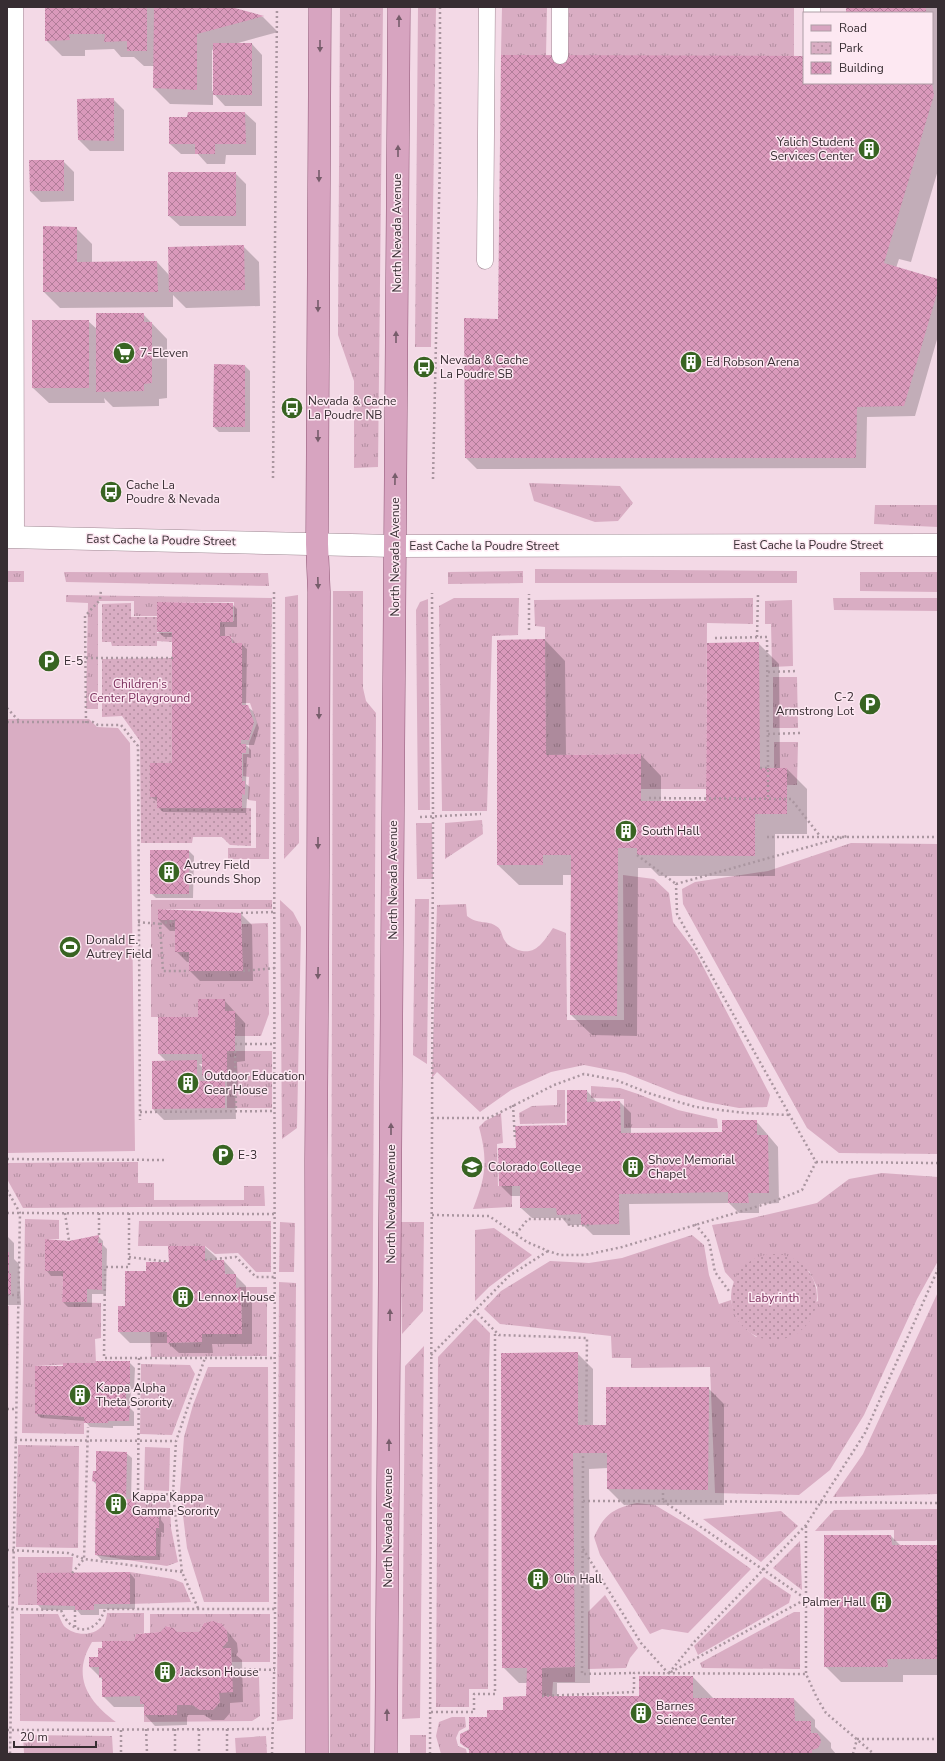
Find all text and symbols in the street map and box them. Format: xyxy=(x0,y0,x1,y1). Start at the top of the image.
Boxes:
legend xyxy=(803,12,933,84)
one-way arrow xyxy=(396,14,402,27)
text: Road xyxy=(839,20,867,36)
one-way arrow xyxy=(317,40,323,53)
text: Park xyxy=(839,40,864,56)
text: Building xyxy=(839,60,884,76)
place label: Yalich Student Services Center xyxy=(770,134,855,164)
building icon: Yalich Student Services Center xyxy=(856,136,882,162)
one-way arrow xyxy=(395,144,401,157)
one-way arrow xyxy=(315,170,322,182)
street label: North Nevada Avenue xyxy=(389,173,405,293)
one-way arrow xyxy=(314,300,321,312)
one-way arrow xyxy=(393,330,399,343)
supermarket icon: 7-Eleven xyxy=(111,340,137,366)
place label: 7-Eleven xyxy=(140,345,188,361)
building icon: Ed Robson Arena xyxy=(678,349,704,375)
place label: Nevada & Cache La Poudre SB xyxy=(440,352,528,382)
bus stop icon: Nevada & Cache La Poudre SB xyxy=(411,354,437,380)
place label: Ed Robson Arena xyxy=(706,354,799,370)
place label: Nevada & Cache La Poudre NB xyxy=(308,393,396,423)
bus stop icon: Nevada & Cache La Poudre NB xyxy=(279,395,305,421)
one-way arrow xyxy=(315,430,321,443)
one-way arrow xyxy=(392,473,399,485)
place label: Cache La Poudre & Nevada xyxy=(126,477,220,507)
bus stop icon: Cache La Poudre & Nevada xyxy=(98,479,124,505)
street label: North Nevada Avenue xyxy=(387,497,403,617)
street label: East Cache la Poudre Street xyxy=(86,531,237,549)
street label: East Cache la Poudre Street xyxy=(733,537,884,553)
street label: East Cache la Poudre Street xyxy=(409,538,560,554)
one-way arrow xyxy=(315,577,321,590)
parking icon: E-5 xyxy=(36,648,62,674)
place label: E-5 xyxy=(64,653,83,669)
park label: Children's Center Playground xyxy=(90,676,190,706)
place label: C-2 Armstrong Lot xyxy=(776,689,855,719)
parking icon: C-2 Armstrong Lot xyxy=(857,691,883,717)
one-way arrow xyxy=(316,707,322,720)
building icon: South Hall xyxy=(613,818,639,844)
street label: North Nevada Avenue xyxy=(385,820,401,940)
place label: South Hall xyxy=(642,823,700,839)
one-way arrow xyxy=(315,837,321,850)
place label: Autrey Field Grounds Shop xyxy=(184,857,261,887)
building icon: Autrey Field Grounds Shop xyxy=(156,859,182,885)
place label: Donald E. Autrey Field xyxy=(86,932,152,962)
sports icon: Donald E. Autrey Field xyxy=(57,934,83,960)
one-way arrow xyxy=(314,967,321,979)
place label: Outdoor Education Gear House xyxy=(204,1068,305,1098)
building icon: Outdoor Education Gear House xyxy=(175,1070,201,1096)
one-way arrow xyxy=(388,1122,394,1135)
parking icon: E-3 xyxy=(210,1142,236,1168)
street label: North Nevada Avenue xyxy=(383,1144,399,1264)
place label: E-3 xyxy=(238,1147,257,1163)
place label: Shove Memorial Chapel xyxy=(648,1152,735,1182)
school or university icon: Colorado College xyxy=(459,1154,485,1180)
building icon: Shove Memorial Chapel xyxy=(620,1154,646,1180)
place label: Colorado College xyxy=(488,1159,581,1175)
building icon: Lennox House xyxy=(170,1284,196,1310)
place label: Lennox House xyxy=(198,1289,275,1305)
park label: Labyrinth xyxy=(749,1290,799,1306)
one-way arrow xyxy=(387,1308,393,1321)
place label: Kappa Alpha Theta Sorority xyxy=(96,1380,173,1410)
building icon: Kappa Alpha Theta Sorority xyxy=(67,1382,93,1408)
one-way arrow xyxy=(386,1438,392,1451)
street label: North Nevada Avenue xyxy=(380,1468,396,1588)
place label: Kappa Kappa Gamma Sorority xyxy=(132,1489,220,1519)
building icon: Kappa Kappa Gamma Sorority xyxy=(103,1491,129,1517)
building icon: Olin Hall xyxy=(525,1566,551,1592)
place label: Olin Hall xyxy=(554,1571,602,1587)
building icon: Palmer Hall xyxy=(868,1589,894,1615)
place label: Palmer Hall xyxy=(802,1594,866,1610)
building icon: Jackson House xyxy=(152,1659,178,1685)
place label: Jackson House xyxy=(179,1664,259,1680)
place label: Barnes Science Center xyxy=(656,1698,736,1728)
building icon: Barnes Science Center xyxy=(628,1700,654,1726)
one-way arrow xyxy=(384,1708,390,1721)
scale bar xyxy=(14,1723,96,1749)
text: 20 m xyxy=(20,1729,48,1745)

